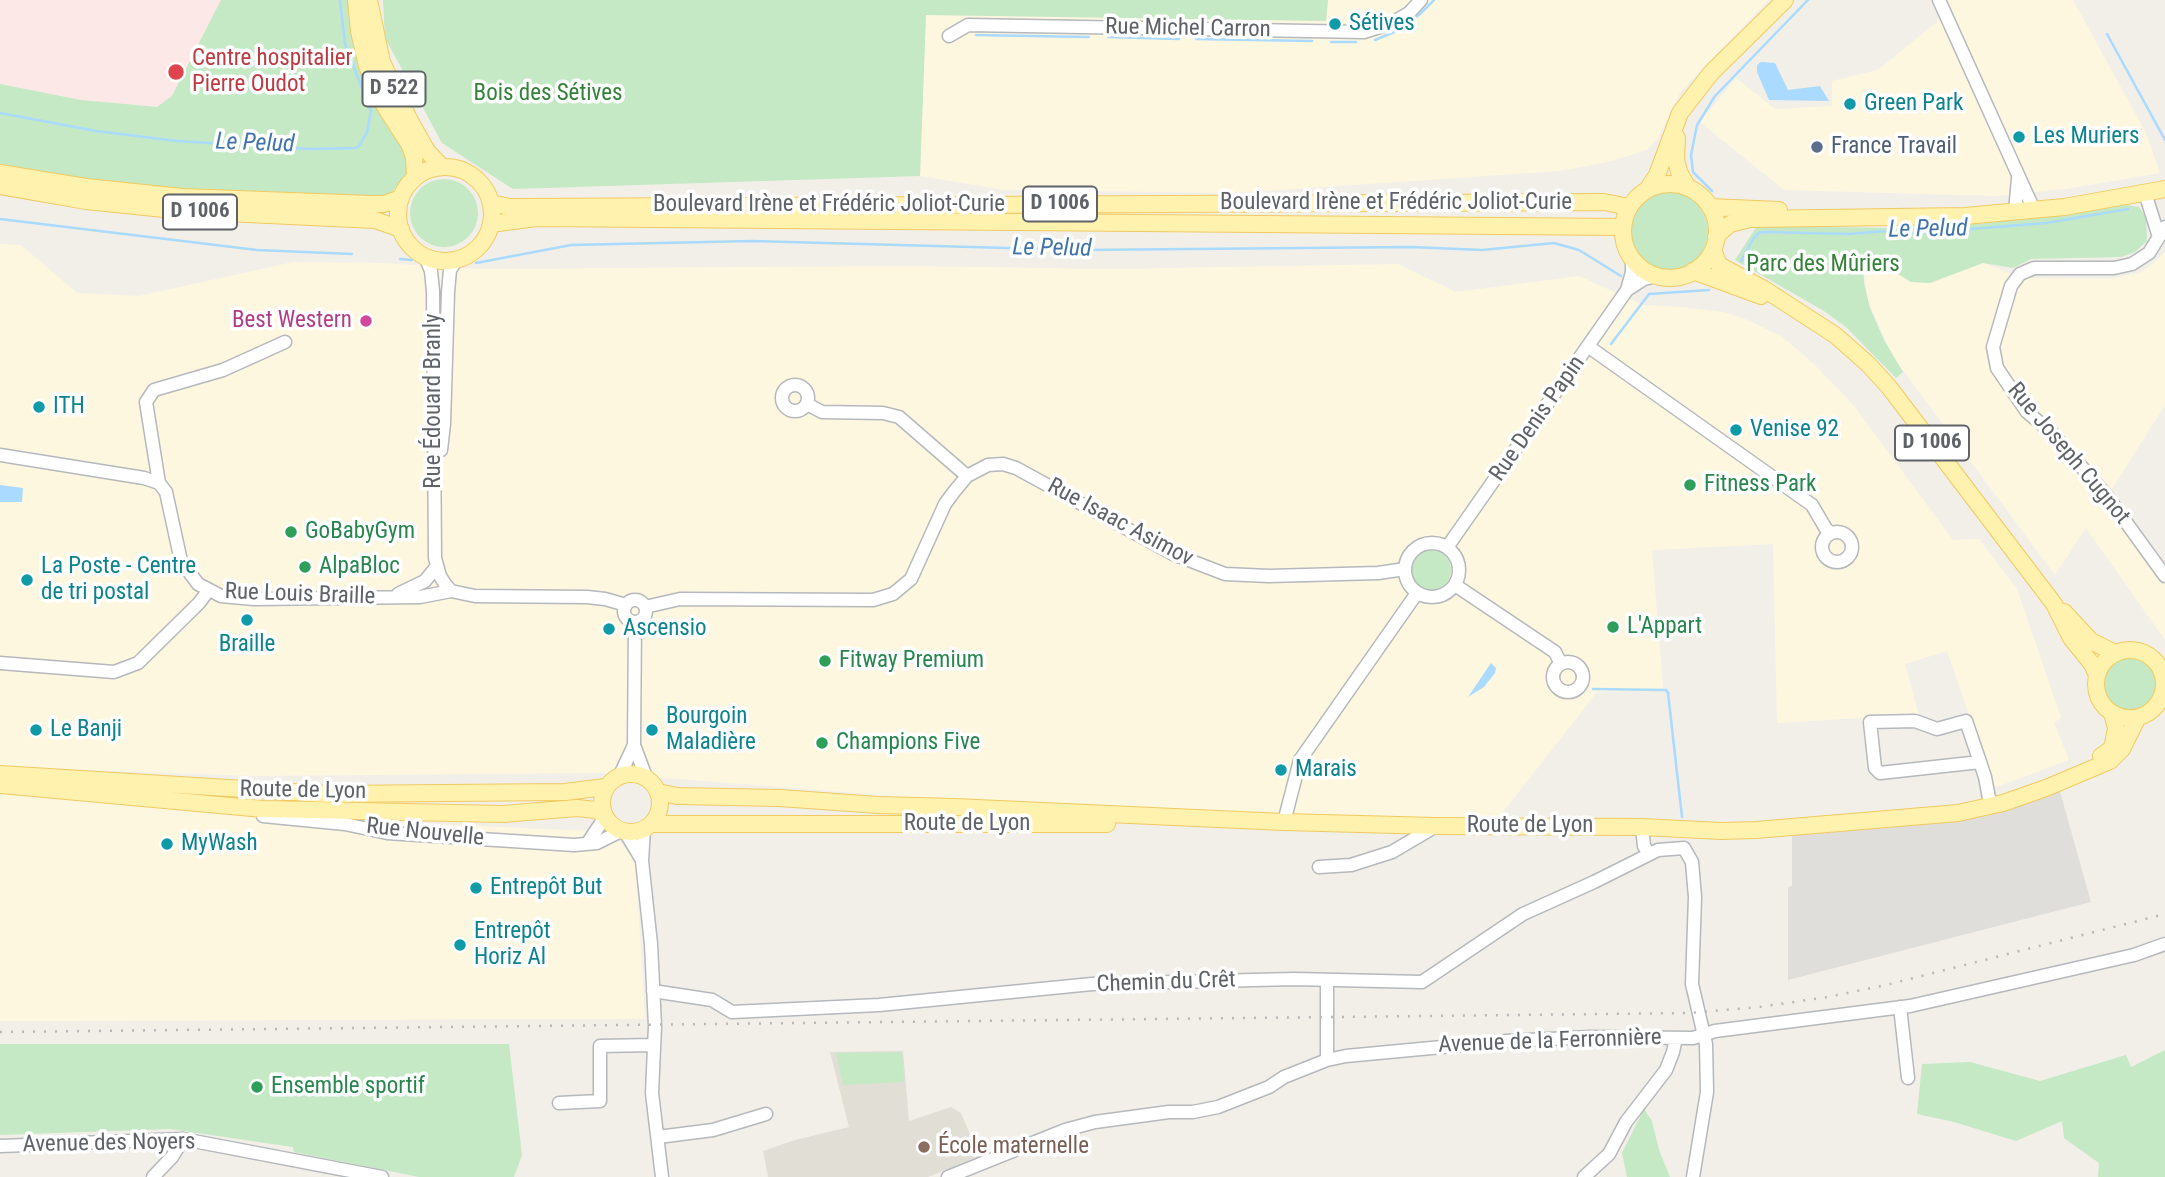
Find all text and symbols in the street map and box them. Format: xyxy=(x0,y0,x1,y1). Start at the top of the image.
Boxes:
place label: Sétives xyxy=(1349,10,1415,38)
street label: Rue Michel Carron xyxy=(1105,14,1271,44)
marker: Sétives xyxy=(1327,16,1343,32)
place label: Centre hospitalier Pierre Oudot xyxy=(192,45,353,99)
marker: Centre hospitalier Pierre Oudot xyxy=(166,62,186,82)
road number: D 522 xyxy=(362,72,426,106)
park label: Bois des Sétives xyxy=(474,80,622,108)
place label: Green Park xyxy=(1864,90,1963,118)
marker: Green Park xyxy=(1842,96,1858,112)
place label: Les Muriers xyxy=(2033,123,2140,151)
water label: Le Pelud xyxy=(215,128,295,160)
marker: Les Muriers xyxy=(2011,129,2027,145)
place label: France Travail xyxy=(1831,133,1957,161)
marker: France Travail xyxy=(1809,139,1825,155)
road number: D 1006 xyxy=(1023,186,1097,222)
street label: Boulevard Irène et Frédéric Joliot-Curie xyxy=(1220,189,1572,217)
street label: Boulevard Irène et Frédéric Joliot-Curie xyxy=(653,191,1005,219)
road number: D 1006 xyxy=(163,194,237,230)
water label: Le Pelud xyxy=(1888,215,1968,245)
water label: Le Pelud xyxy=(1012,234,1092,264)
park label: Parc des Mûriers xyxy=(1746,251,1900,279)
place label: Best Western xyxy=(232,307,352,335)
marker: Best Western xyxy=(358,313,374,329)
street label: Rue Édouard Branly xyxy=(420,313,448,489)
street label: Rue Denis Papin xyxy=(1485,351,1591,487)
street label: Rue Joseph Cugnot xyxy=(2001,378,2135,530)
place label: ITH xyxy=(53,393,85,421)
marker: ITH xyxy=(31,399,47,415)
place label: Venise 92 xyxy=(1750,416,1839,444)
marker: Venise 92 xyxy=(1728,422,1744,438)
road number: D 1006 xyxy=(1895,426,1969,460)
place label: Fitness Park xyxy=(1704,471,1816,499)
street label: Rue Isaac Asimov xyxy=(1042,473,1198,573)
marker: Fitness Park xyxy=(1682,477,1698,493)
place label: GoBabyGym xyxy=(305,518,415,546)
marker: GoBabyGym xyxy=(283,524,299,540)
place label: La Poste - Centre de tri postal xyxy=(41,553,196,607)
place label: AlpaBloc xyxy=(319,553,400,581)
marker: AlpaBloc xyxy=(297,559,313,575)
marker: La Poste - Centre de tri postal xyxy=(19,572,35,588)
street label: Rue Louis Braille xyxy=(224,579,376,611)
marker: Braille xyxy=(239,612,255,628)
place label: L'Appart xyxy=(1627,613,1702,641)
place label: Ascensio xyxy=(623,615,707,643)
marker: L'Appart xyxy=(1605,619,1621,635)
marker: Ascensio xyxy=(601,621,617,637)
place label: Braille xyxy=(219,631,275,659)
place label: Fitway Premium xyxy=(839,647,984,675)
marker: Fitway Premium xyxy=(817,653,833,669)
place label: Bourgoin Maladière xyxy=(666,703,756,757)
place label: Le Banji xyxy=(50,716,122,744)
marker: Le Banji xyxy=(28,722,44,738)
marker: Bourgoin Maladière xyxy=(644,722,660,738)
place label: Champions Five xyxy=(836,729,980,757)
marker: Champions Five xyxy=(814,735,830,751)
place label: Marais xyxy=(1295,756,1357,784)
marker: Marais xyxy=(1273,762,1289,778)
street label: Route de Lyon xyxy=(239,776,367,806)
street label: Route de Lyon xyxy=(904,810,1030,838)
street label: Route de Lyon xyxy=(1467,812,1593,840)
street label: Rue Nouvelle xyxy=(365,813,485,853)
place label: MyWash xyxy=(181,830,258,858)
marker: MyWash xyxy=(159,836,175,852)
place label: Entrepôt But xyxy=(490,874,602,902)
marker: Entrepôt But xyxy=(468,880,484,896)
place label: Entrepôt Horiz Al xyxy=(474,918,551,972)
marker: Entrepôt Horiz Al xyxy=(452,937,468,953)
street label: Chemin du Crêt xyxy=(1096,967,1236,999)
street label: Avenue de la Ferronnière xyxy=(1438,1024,1662,1060)
place label: Ensemble sportif xyxy=(271,1073,425,1101)
marker: Ensemble sportif xyxy=(249,1079,265,1095)
street label: Avenue des Noyers xyxy=(22,1129,196,1159)
place label: École maternelle xyxy=(938,1133,1089,1161)
marker: École maternelle xyxy=(916,1139,932,1155)

